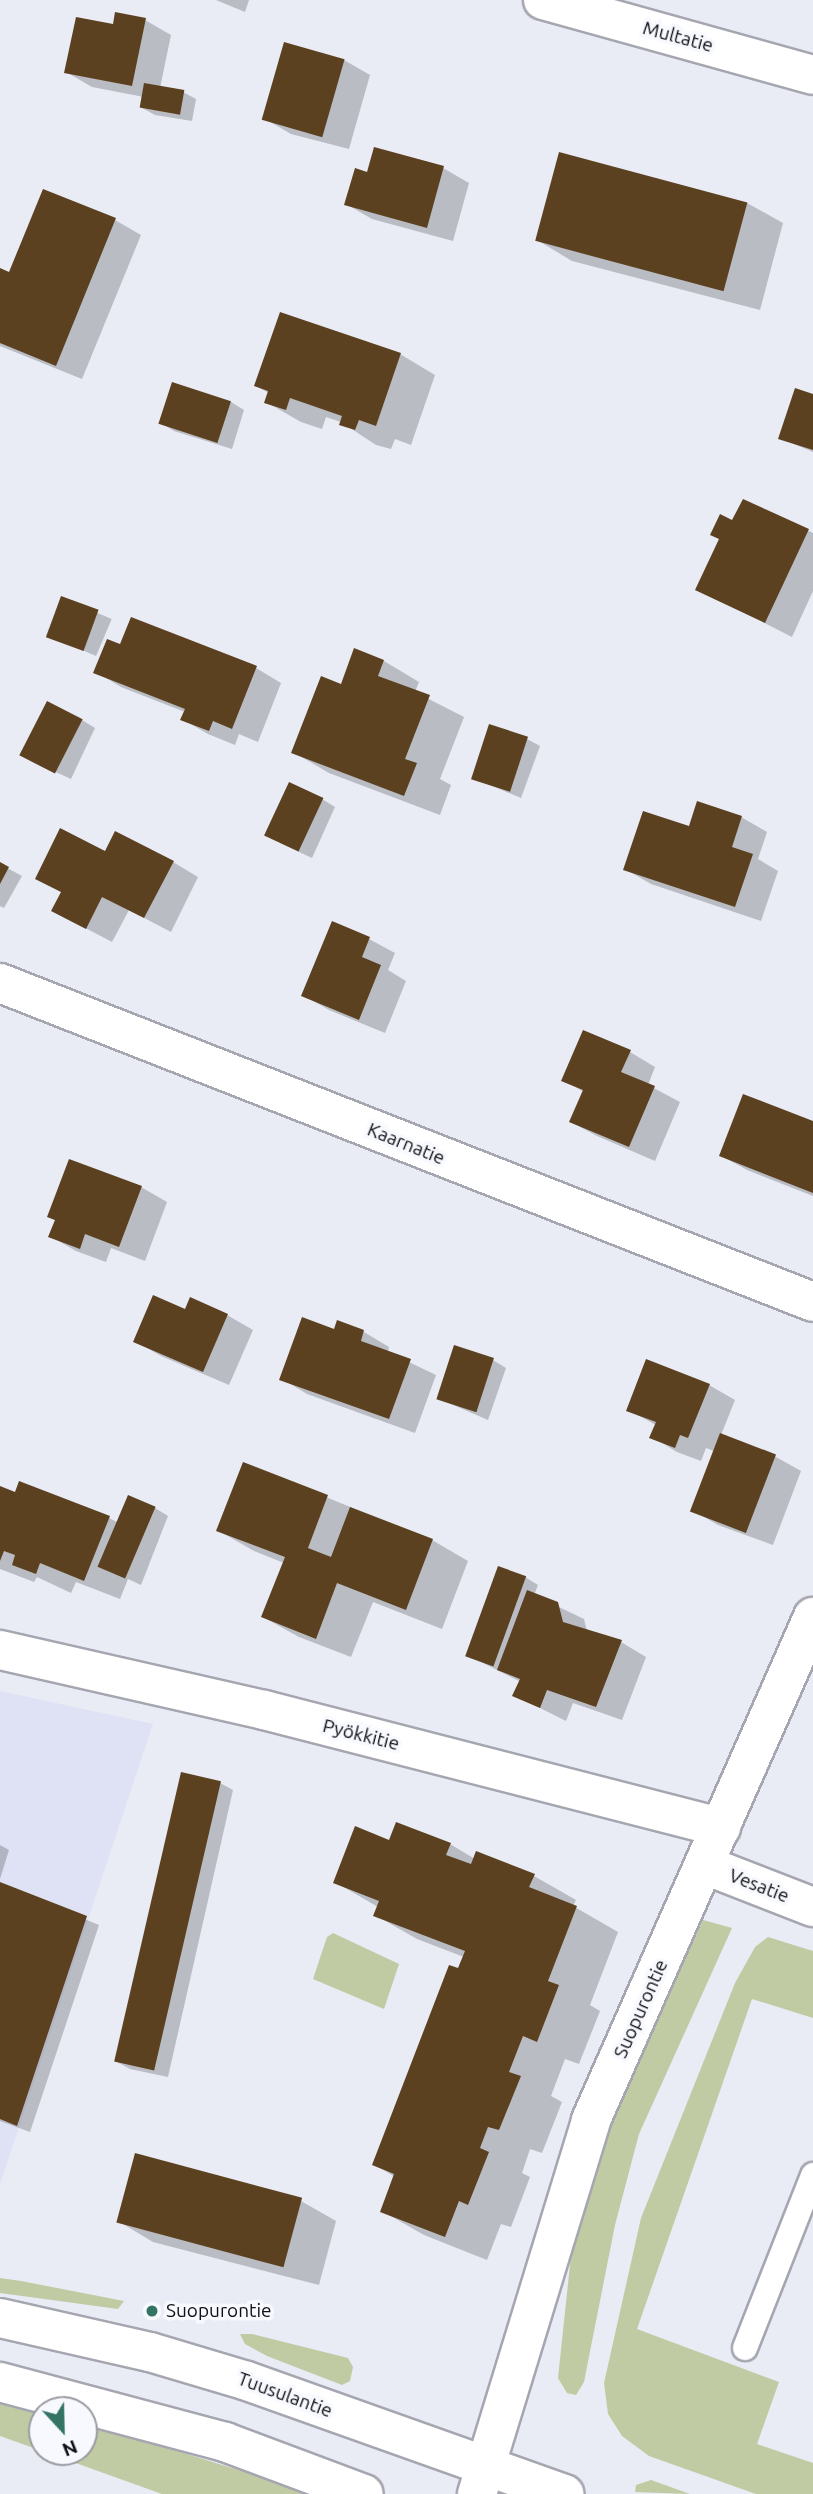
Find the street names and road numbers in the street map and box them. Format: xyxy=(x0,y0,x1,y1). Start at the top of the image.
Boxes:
street label: Multatie xyxy=(640,17,716,57)
street label: Kaarnatie xyxy=(364,1118,448,1170)
street label: Pyökkitie xyxy=(320,1714,402,1756)
street label: Vesatie xyxy=(726,1864,792,1908)
street label: Suopurontie xyxy=(609,1956,673,2062)
street label: Tuusulantie xyxy=(235,2367,335,2423)

